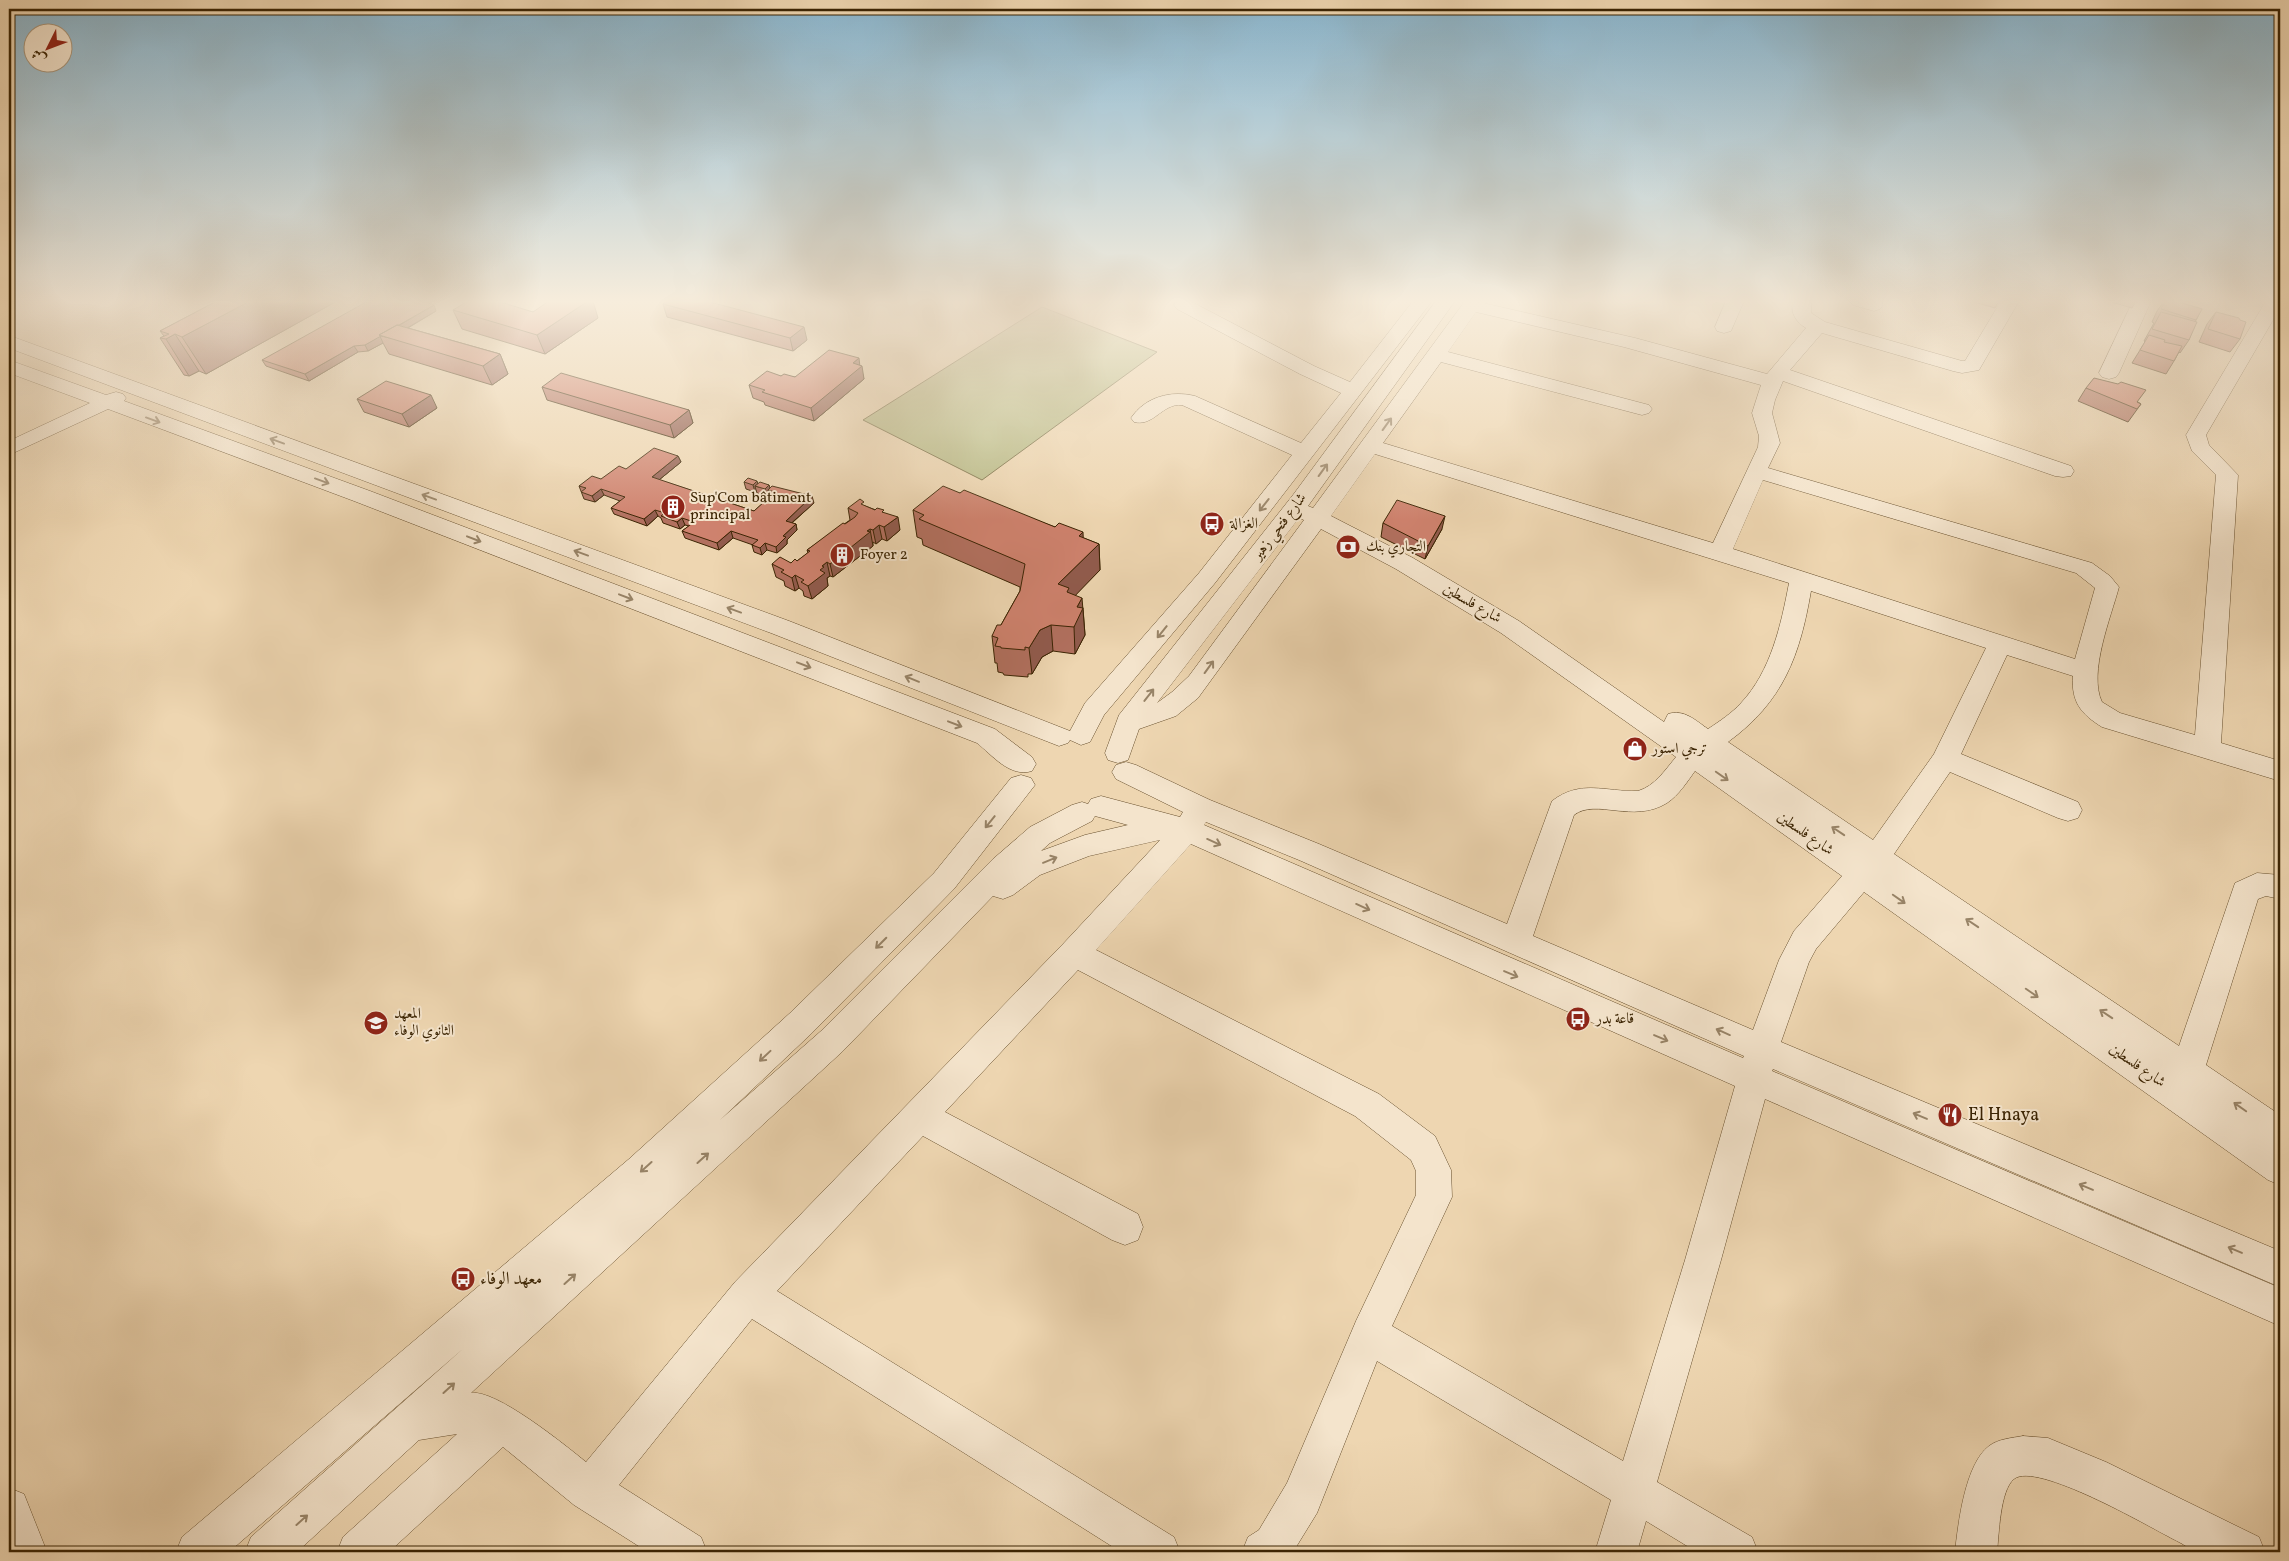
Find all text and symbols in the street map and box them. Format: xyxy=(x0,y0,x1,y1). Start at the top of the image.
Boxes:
north arrow xyxy=(22,22,72,72)
text: ش xyxy=(28,44,51,67)
one-way arrow xyxy=(145,416,160,425)
one-way arrow xyxy=(1382,417,1393,431)
one-way arrow xyxy=(269,436,285,445)
one-way arrow xyxy=(1318,463,1328,477)
one-way arrow xyxy=(314,477,330,487)
place label: Sup'Com bâtiment principal xyxy=(690,488,811,526)
street label: شارع فتحي زهير xyxy=(1247,489,1314,568)
one-way arrow xyxy=(422,492,437,501)
building icon: Sup'Com bâtiment principal xyxy=(660,494,686,520)
one-way arrow xyxy=(1258,499,1269,512)
bus stop icon: الغزالة xyxy=(1199,511,1225,537)
place label: الغزالة xyxy=(1229,514,1258,535)
bank icon: التجاري بنك xyxy=(1335,534,1361,560)
one-way arrow xyxy=(466,535,481,544)
place label: التجاري بنك xyxy=(1366,537,1426,558)
building icon: Foyer 2 xyxy=(829,542,855,568)
place label: Foyer 2 xyxy=(860,545,908,566)
one-way arrow xyxy=(574,548,590,557)
street label: شارع فلسطين xyxy=(1438,579,1505,630)
one-way arrow xyxy=(618,593,633,602)
one-way arrow xyxy=(727,605,742,614)
one-way arrow xyxy=(1157,626,1168,639)
one-way arrow xyxy=(1204,661,1214,675)
one-way arrow xyxy=(796,662,811,671)
one-way arrow xyxy=(905,674,920,683)
one-way arrow xyxy=(1143,689,1154,702)
one-way arrow xyxy=(947,720,962,730)
shop icon: ترجي استور xyxy=(1622,736,1648,762)
place label: ترجي استور xyxy=(1650,739,1707,760)
one-way arrow xyxy=(1715,771,1729,781)
street label: شارع فلسطين xyxy=(1772,807,1837,862)
one-way arrow xyxy=(985,816,996,829)
one-way arrow xyxy=(1831,826,1845,836)
one-way arrow xyxy=(1206,837,1221,847)
one-way arrow xyxy=(1042,854,1057,864)
one-way arrow xyxy=(1891,894,1905,904)
one-way arrow xyxy=(1355,903,1370,913)
one-way arrow xyxy=(1965,918,1979,928)
one-way arrow xyxy=(875,937,887,949)
one-way arrow xyxy=(1503,969,1518,979)
one-way arrow xyxy=(2024,988,2038,998)
place label: المعهد الثانوي الوفاء xyxy=(394,1004,454,1042)
bus stop icon: قاعة بدر xyxy=(1565,1006,1591,1032)
place label: قاعة بدر xyxy=(1594,1009,1634,1030)
one-way arrow xyxy=(2100,1009,2114,1019)
school or university icon: المعهد الثانوي الوفاء xyxy=(363,1010,389,1036)
one-way arrow xyxy=(1716,1026,1731,1036)
one-way arrow xyxy=(1653,1033,1668,1043)
street label: شارع فلسطين xyxy=(2104,1039,2169,1094)
one-way arrow xyxy=(759,1050,771,1062)
restaurant icon: El Hnaya xyxy=(1937,1102,1963,1128)
one-way arrow xyxy=(2233,1102,2247,1112)
place label: El Hnaya xyxy=(1968,1103,2039,1128)
one-way arrow xyxy=(1913,1111,1928,1121)
one-way arrow xyxy=(697,1152,710,1164)
one-way arrow xyxy=(639,1161,652,1173)
one-way arrow xyxy=(2079,1181,2094,1191)
one-way arrow xyxy=(2228,1245,2243,1255)
bus stop icon: معهد الوفاء xyxy=(450,1266,476,1292)
place label: معهد الوفاء xyxy=(480,1267,542,1292)
one-way arrow xyxy=(563,1273,576,1285)
one-way arrow xyxy=(443,1382,456,1394)
one-way arrow xyxy=(296,1514,309,1526)

